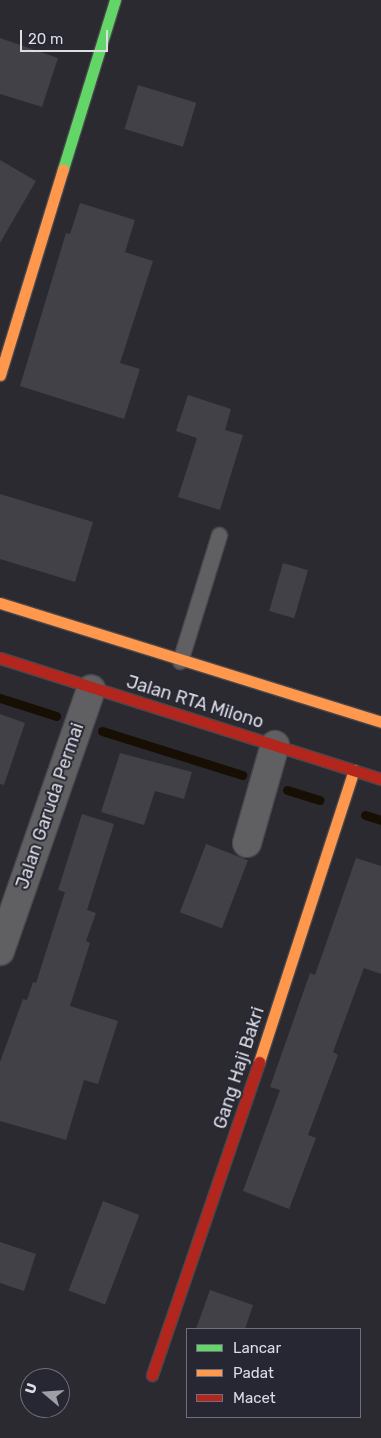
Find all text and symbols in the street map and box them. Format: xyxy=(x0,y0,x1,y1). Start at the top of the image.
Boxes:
scale bar xyxy=(22,20,110,52)
text: 20 m xyxy=(28,30,63,48)
street label: Jalan RTA Milono xyxy=(124,671,266,733)
street label: Jalan Garuda Permai xyxy=(11,720,89,892)
street label: Gang Haji Bakri xyxy=(209,1004,269,1132)
legend xyxy=(186,1328,361,1418)
text: Lancar xyxy=(233,1339,281,1357)
text: Padat xyxy=(233,1364,274,1382)
north arrow xyxy=(20,1368,70,1418)
text: U xyxy=(22,1381,41,1396)
text: Macet xyxy=(233,1389,276,1407)

